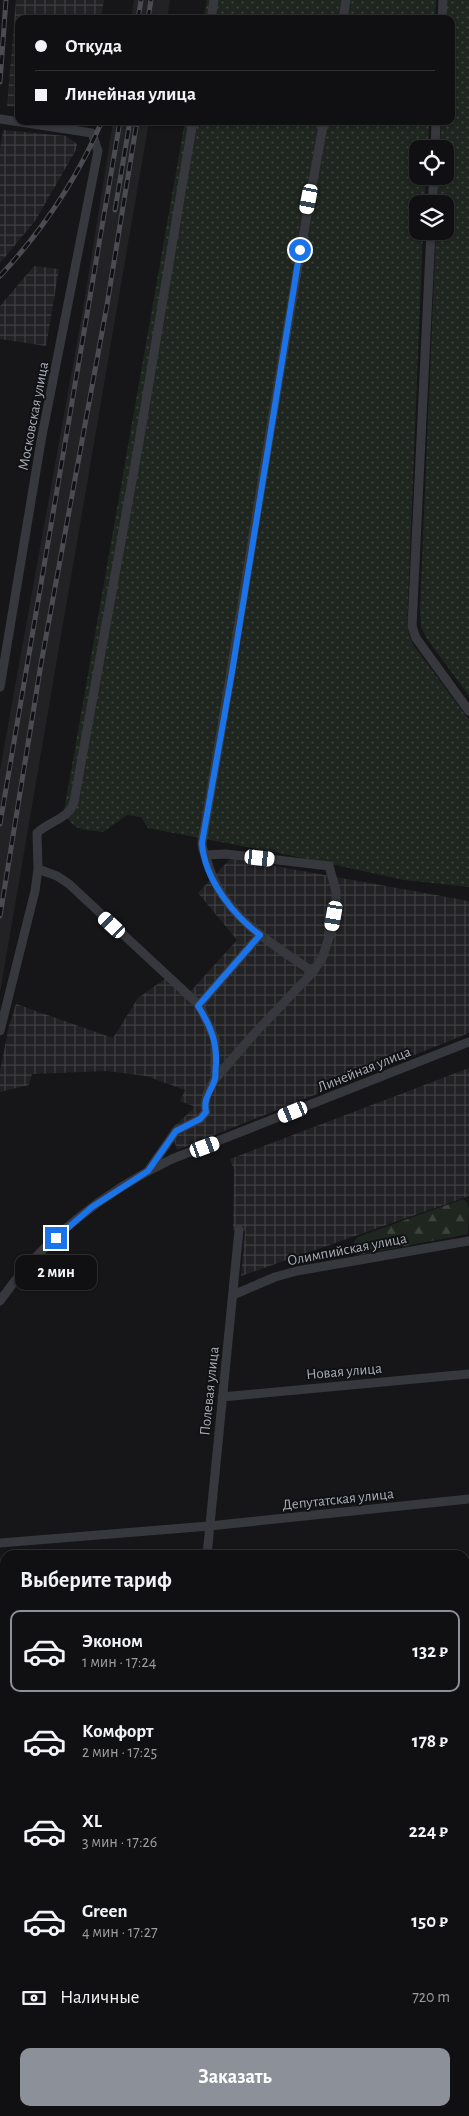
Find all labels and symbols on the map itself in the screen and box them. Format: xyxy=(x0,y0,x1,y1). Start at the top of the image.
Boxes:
car xyxy=(298,183,319,215)
route start xyxy=(289,239,311,261)
street label: Московская улица xyxy=(16,360,51,472)
car xyxy=(244,849,275,867)
car xyxy=(324,900,343,932)
car xyxy=(95,909,128,941)
street label: Линейная улица xyxy=(315,1044,413,1095)
car xyxy=(276,1099,309,1125)
car xyxy=(188,1135,221,1159)
route end xyxy=(45,1227,67,1249)
street label: Олимпийская улица xyxy=(286,1231,408,1268)
callout: 2 мин xyxy=(15,1256,97,1290)
street label: Полевая улица xyxy=(197,1346,222,1436)
street label: Новая улица xyxy=(305,1361,383,1382)
street label: Депутатская улица xyxy=(281,1486,395,1513)

